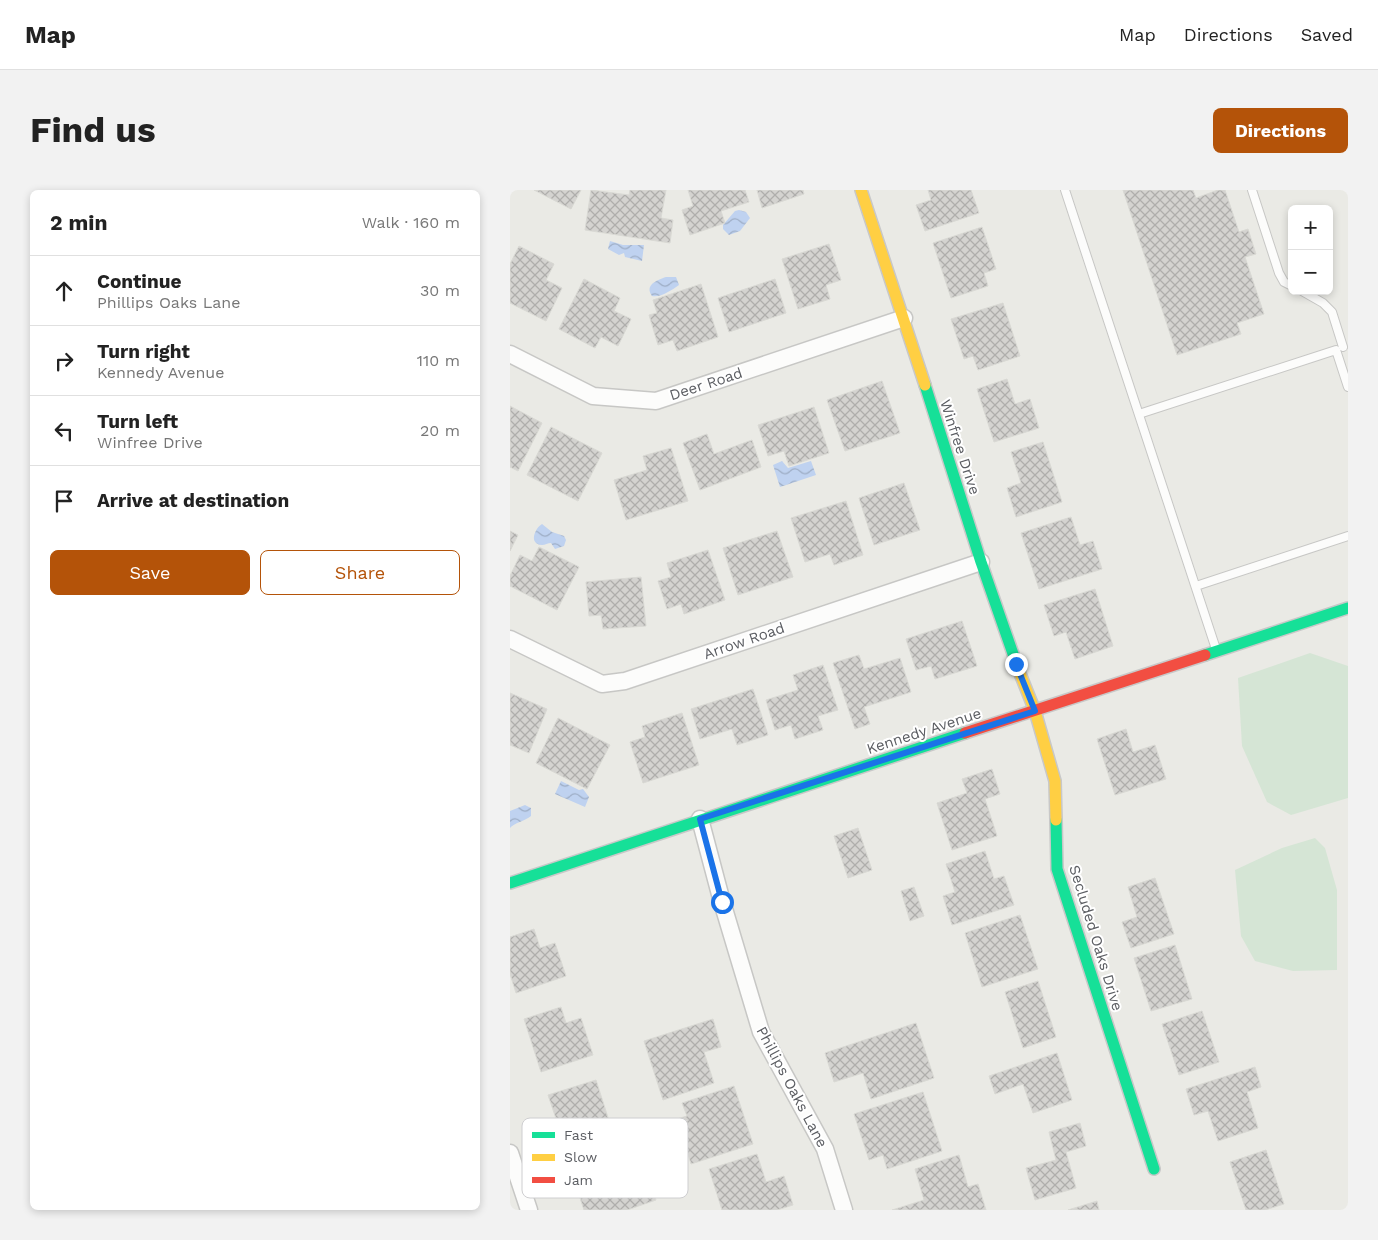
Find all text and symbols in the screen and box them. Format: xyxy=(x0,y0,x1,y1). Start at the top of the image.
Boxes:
text: Map xyxy=(25,21,76,49)
text: Map xyxy=(1119,24,1156,45)
text: Directions xyxy=(1184,24,1273,45)
text: Saved xyxy=(1301,24,1353,45)
button: Directions xyxy=(1213,108,1348,153)
text: Find us xyxy=(30,109,156,151)
map controls xyxy=(1288,205,1333,295)
button: + xyxy=(1288,205,1333,250)
text: 2 min xyxy=(50,210,107,235)
text: Walk · 160 m xyxy=(362,213,460,232)
button: − xyxy=(1288,250,1333,295)
text: Continue xyxy=(97,270,181,293)
icon: ahead xyxy=(50,277,78,305)
text: 30 m xyxy=(420,281,460,300)
text: Phillips Oaks Lane xyxy=(97,293,240,312)
text: Turn right xyxy=(97,340,190,363)
icon: right xyxy=(50,347,78,375)
text: 110 m xyxy=(417,351,460,370)
text: Kennedy Avenue xyxy=(97,363,224,382)
street label: Deer Road xyxy=(667,364,745,404)
street label: Winfree Drive xyxy=(936,397,984,497)
text: Turn left xyxy=(97,410,178,433)
icon: left xyxy=(50,417,78,445)
text: 20 m xyxy=(420,421,460,440)
text: Winfree Drive xyxy=(97,433,203,452)
icon: arrive xyxy=(50,487,78,515)
text: Arrive at destination xyxy=(97,489,289,512)
button: Save xyxy=(50,550,250,595)
button: Share xyxy=(260,550,460,595)
street label: Arrow Road xyxy=(701,619,787,663)
route end xyxy=(1005,653,1028,676)
street label: Kennedy Avenue xyxy=(864,704,984,758)
street label: Secluded Oaks Drive xyxy=(1065,863,1127,1013)
route start xyxy=(711,891,734,914)
street label: Phillips Oaks Lane xyxy=(752,1023,832,1151)
legend xyxy=(522,1118,688,1198)
text: Fast xyxy=(564,1127,593,1143)
text: Slow xyxy=(564,1149,597,1165)
text: Jam xyxy=(564,1172,593,1188)

